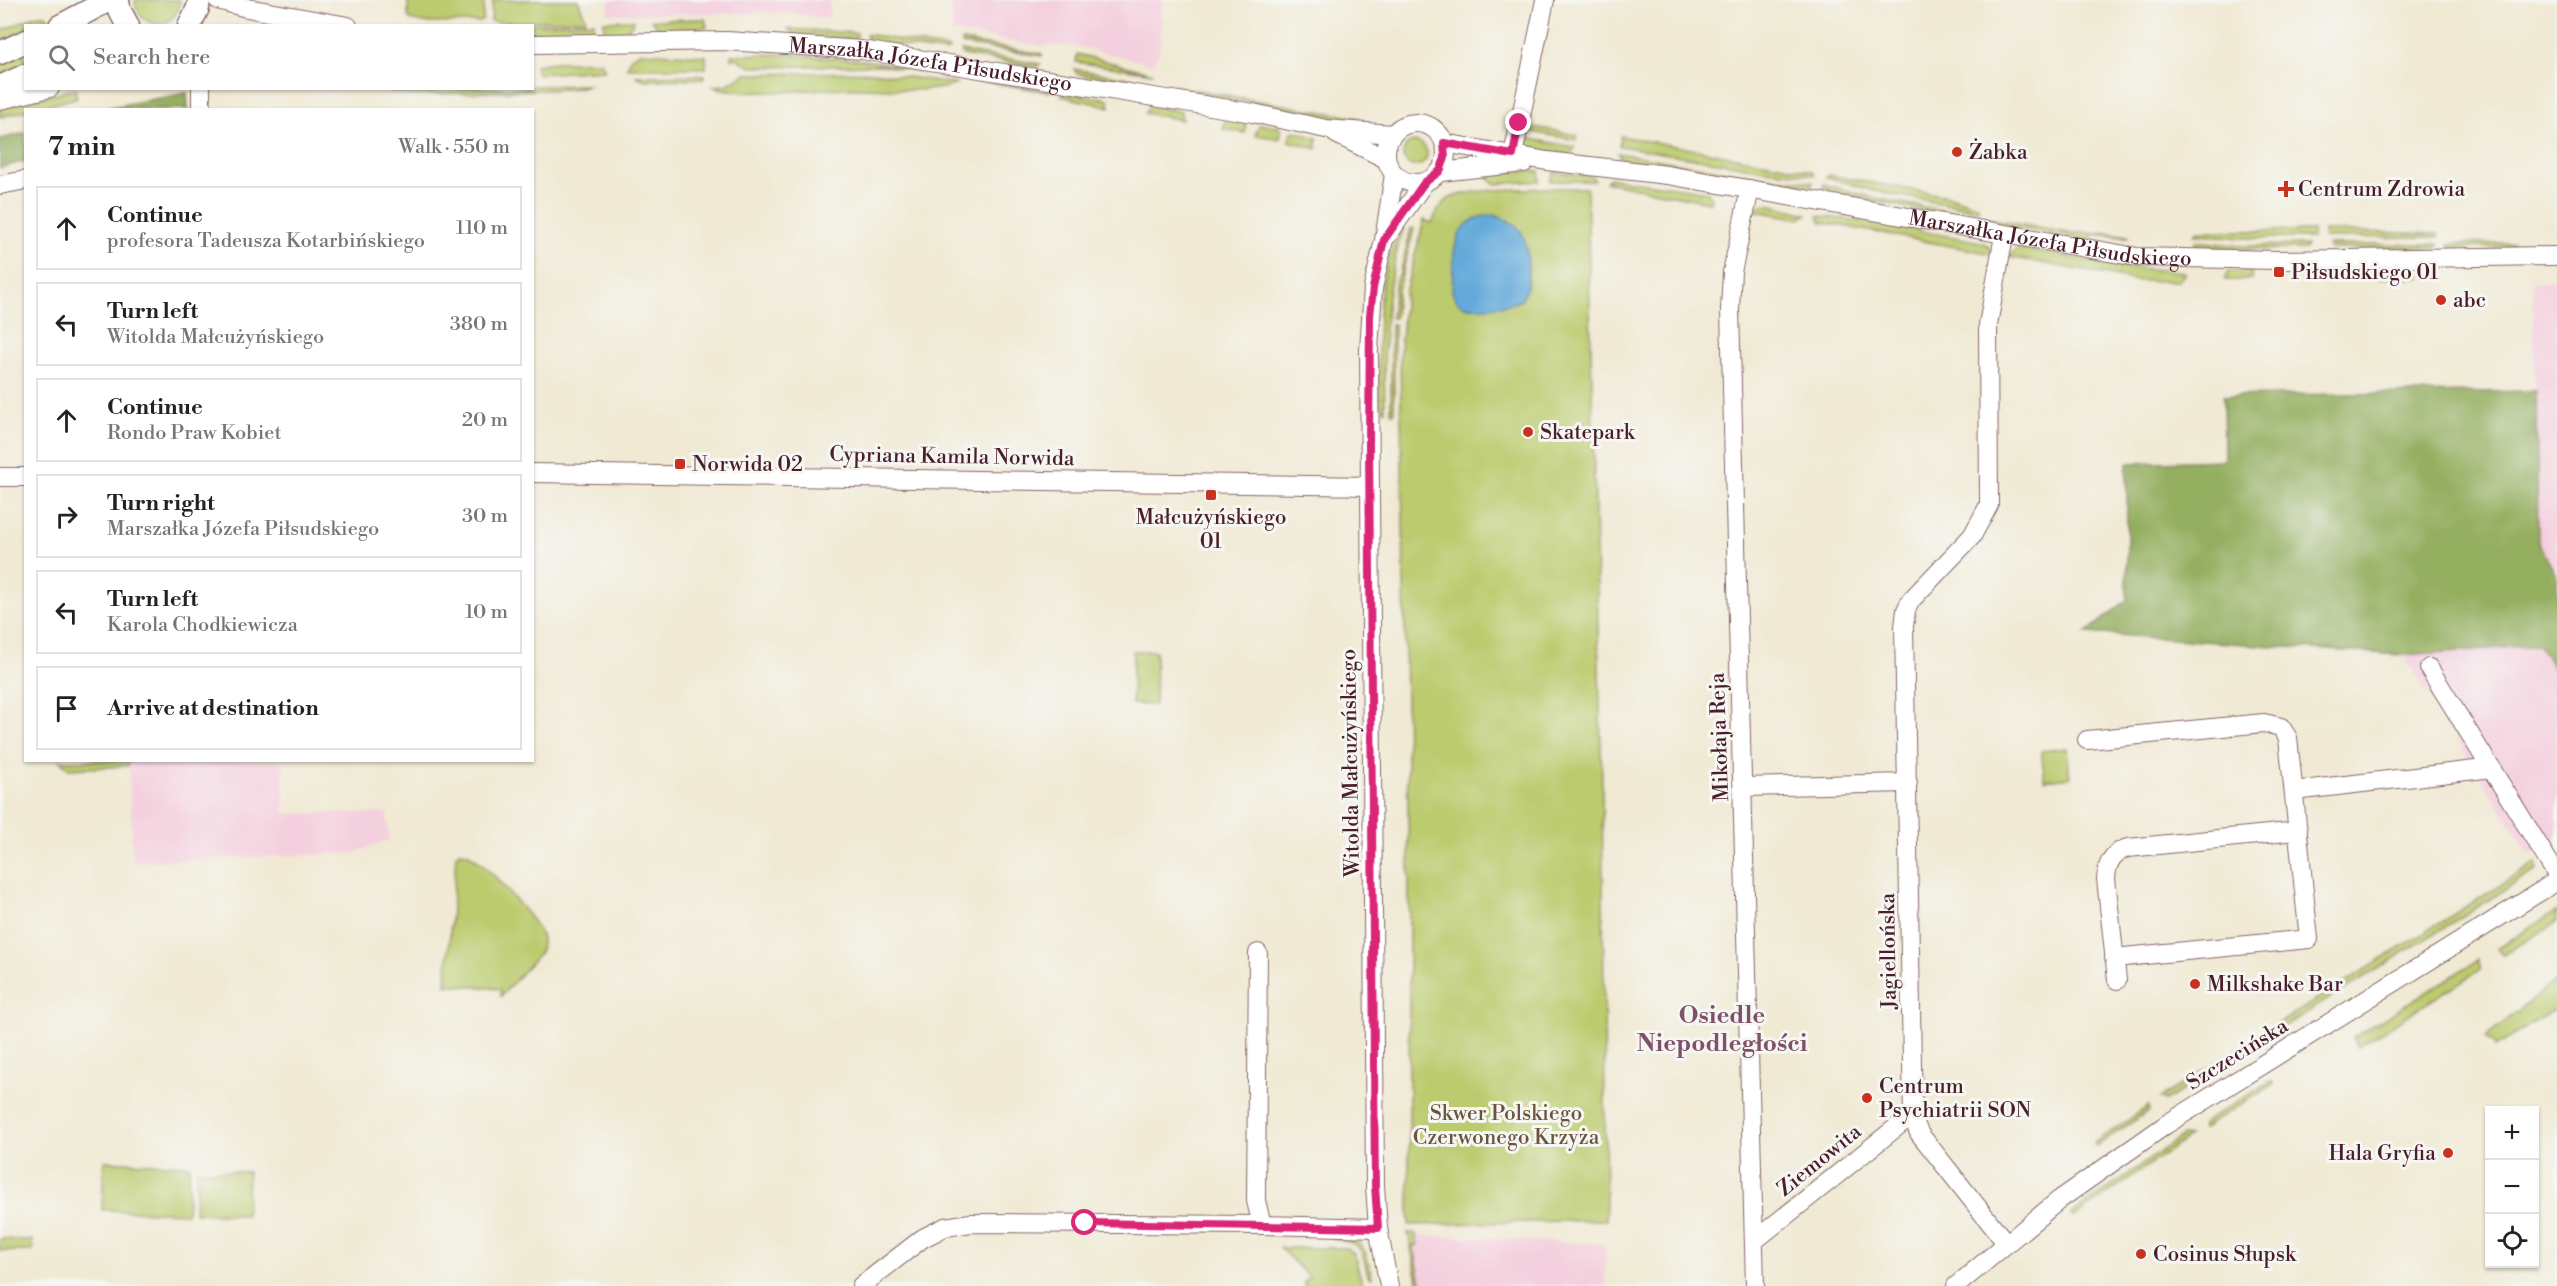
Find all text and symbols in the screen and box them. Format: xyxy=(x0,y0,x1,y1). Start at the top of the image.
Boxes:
search box xyxy=(24,24,534,90)
street label: Marszałka Józefa Piłsudskiego xyxy=(788,33,1074,98)
icon: search xyxy=(45,41,78,74)
text: Search here xyxy=(93,44,210,71)
route end xyxy=(1505,109,1531,135)
text: 7 min xyxy=(48,131,115,163)
text: Walk · 550 m xyxy=(398,135,510,160)
place label: Żabka xyxy=(1969,138,2028,166)
marker: Żabka xyxy=(1950,145,1964,159)
place label: Centrum Zdrowia xyxy=(2298,177,2466,203)
marker: Centrum Zdrowia xyxy=(2279,182,2293,196)
text: Continue xyxy=(107,202,203,229)
street label: Marszałka Józefa Piłsudskiego xyxy=(1906,205,2192,272)
icon: ahead xyxy=(50,212,83,245)
text: 110 m xyxy=(456,216,508,241)
text: profesora Tadeusza Kotarbińskiego xyxy=(107,229,425,254)
place label: Piłsudskiego 01 xyxy=(2291,260,2439,286)
marker: Piłsudskiego 01 xyxy=(2272,265,2286,279)
place label: abc xyxy=(2453,288,2486,314)
marker: abc xyxy=(2434,293,2448,307)
text: Turn left xyxy=(107,298,198,325)
icon: left xyxy=(50,308,83,341)
text: 380 m xyxy=(450,312,508,337)
text: Witolda Małcużyńskiego xyxy=(107,325,324,350)
text: Continue xyxy=(107,394,203,421)
icon: ahead xyxy=(50,404,83,437)
text: 20 m xyxy=(462,408,508,433)
place label: Skatepark xyxy=(1540,420,1636,446)
text: Rondo Praw Kobiet xyxy=(107,421,282,446)
marker: Skatepark xyxy=(1521,425,1535,439)
street label: Cypriana Kamila Norwida xyxy=(829,442,1075,472)
place label: Norwida 02 xyxy=(692,452,803,478)
marker: Norwida 02 xyxy=(673,457,687,471)
marker: Małcużyńskiego 01 xyxy=(1204,488,1218,502)
text: Turn right xyxy=(107,490,215,517)
icon: right xyxy=(50,500,83,533)
text: 30 m xyxy=(462,504,508,529)
place label: Małcużyńskiego 01 xyxy=(1135,505,1287,555)
text: Marszałka Józefa Piłsudskiego xyxy=(107,517,379,542)
text: Turn left xyxy=(107,586,198,613)
icon: left xyxy=(50,596,83,629)
text: 10 m xyxy=(465,600,508,625)
text: Karola Chodkiewicza xyxy=(107,613,298,638)
street label: Witolda Małcużyńskiego xyxy=(1336,649,1366,878)
street label: Mikołaja Reja xyxy=(1705,672,1735,802)
icon: arrive xyxy=(50,692,83,725)
text: Arrive at destination xyxy=(107,695,319,722)
street label: Jagiellońska xyxy=(1875,892,1903,1010)
place label: Milkshake Bar xyxy=(2207,972,2343,998)
marker: Milkshake Bar xyxy=(2188,977,2202,991)
district label: Osiedle Niepodległości xyxy=(1637,1001,1808,1059)
street label: Szczecińska xyxy=(2182,1013,2293,1096)
place label: Centrum Psychiatrii SON xyxy=(1879,1074,2032,1124)
marker: Centrum Psychiatrii SON xyxy=(1860,1091,1874,1105)
park label: Skwer Polskiego Czerwonego Krzyża xyxy=(1413,1101,1600,1151)
map controls xyxy=(2485,1106,2539,1268)
button: + xyxy=(2485,1106,2539,1160)
street label: Ziemowita xyxy=(1772,1119,1867,1203)
place label: Hala Gryfia xyxy=(2328,1141,2436,1167)
marker: Hala Gryfia xyxy=(2441,1146,2455,1160)
button: − xyxy=(2485,1160,2539,1214)
route start xyxy=(1071,1209,1097,1235)
button: locate xyxy=(2485,1214,2539,1268)
place label: Cosinus Słupsk xyxy=(2153,1242,2297,1268)
marker: Cosinus Słupsk xyxy=(2134,1247,2148,1261)

